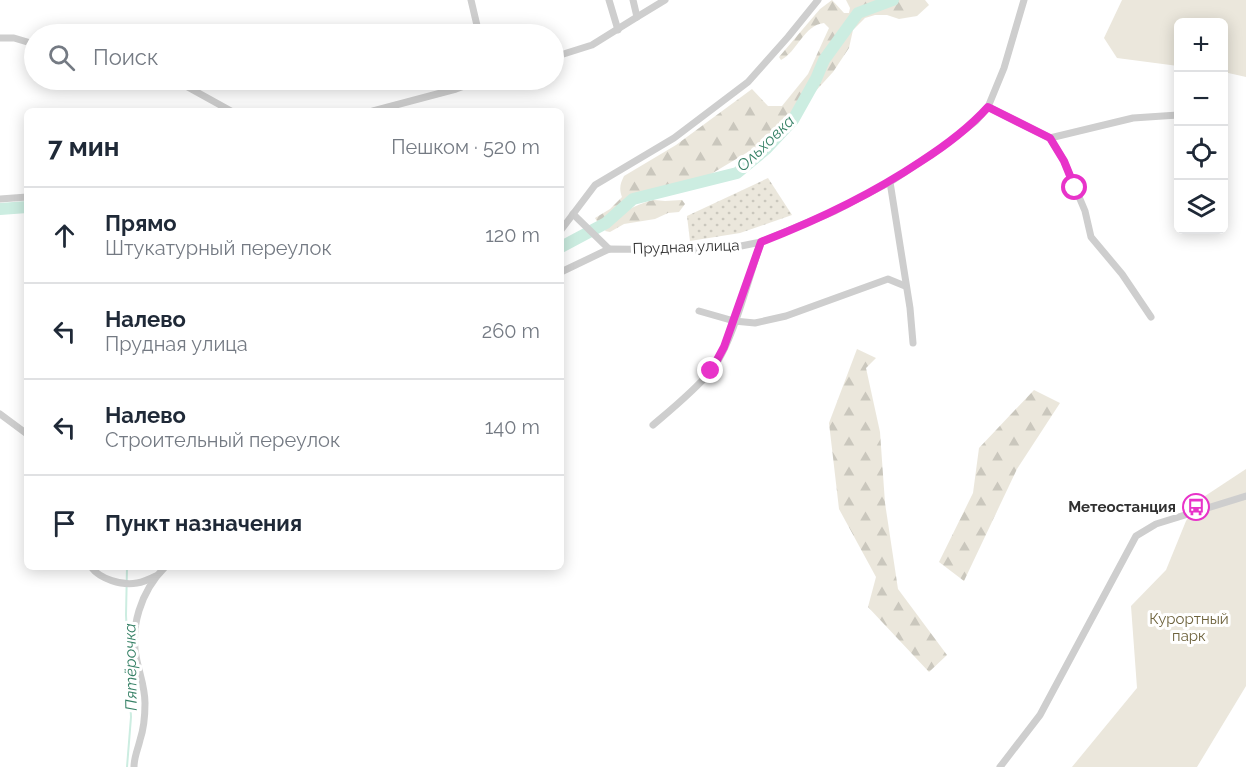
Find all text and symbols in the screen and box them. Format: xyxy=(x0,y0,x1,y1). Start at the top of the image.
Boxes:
map controls xyxy=(1174,18,1228,234)
button: + xyxy=(1174,18,1228,72)
search box xyxy=(24,24,564,90)
icon: search xyxy=(45,41,78,74)
text: Поиск xyxy=(93,44,158,70)
button: − xyxy=(1174,72,1228,126)
water label: Ольховка xyxy=(733,111,798,175)
button: locate xyxy=(1174,126,1228,180)
text: 7 мин xyxy=(48,132,119,162)
text: Пешком · 520 m xyxy=(391,135,540,159)
route start xyxy=(1061,174,1087,200)
button: layers xyxy=(1174,180,1228,234)
text: Прямо xyxy=(105,210,177,236)
icon: ahead xyxy=(48,219,81,252)
text: 120 m xyxy=(485,223,540,247)
text: Штукатурный переулок xyxy=(105,236,332,260)
street label: Прудная улица xyxy=(632,236,740,258)
text: Налево xyxy=(105,306,186,332)
icon: left xyxy=(48,315,81,348)
text: 260 m xyxy=(482,319,540,343)
text: Прудная улица xyxy=(105,332,248,356)
route end xyxy=(697,357,723,383)
text: Налево xyxy=(105,402,186,428)
icon: left xyxy=(48,411,81,444)
text: 140 m xyxy=(485,415,540,439)
text: Строительный переулок xyxy=(105,428,340,452)
bus stop icon: Метеостанция xyxy=(1181,492,1211,522)
place label: Метеостанция xyxy=(1068,498,1176,516)
icon: arrive xyxy=(48,507,81,540)
text: Пункт назначения xyxy=(105,510,302,536)
park label: Курортный парк xyxy=(1149,610,1229,645)
water label: Пятёрочка xyxy=(120,623,141,711)

